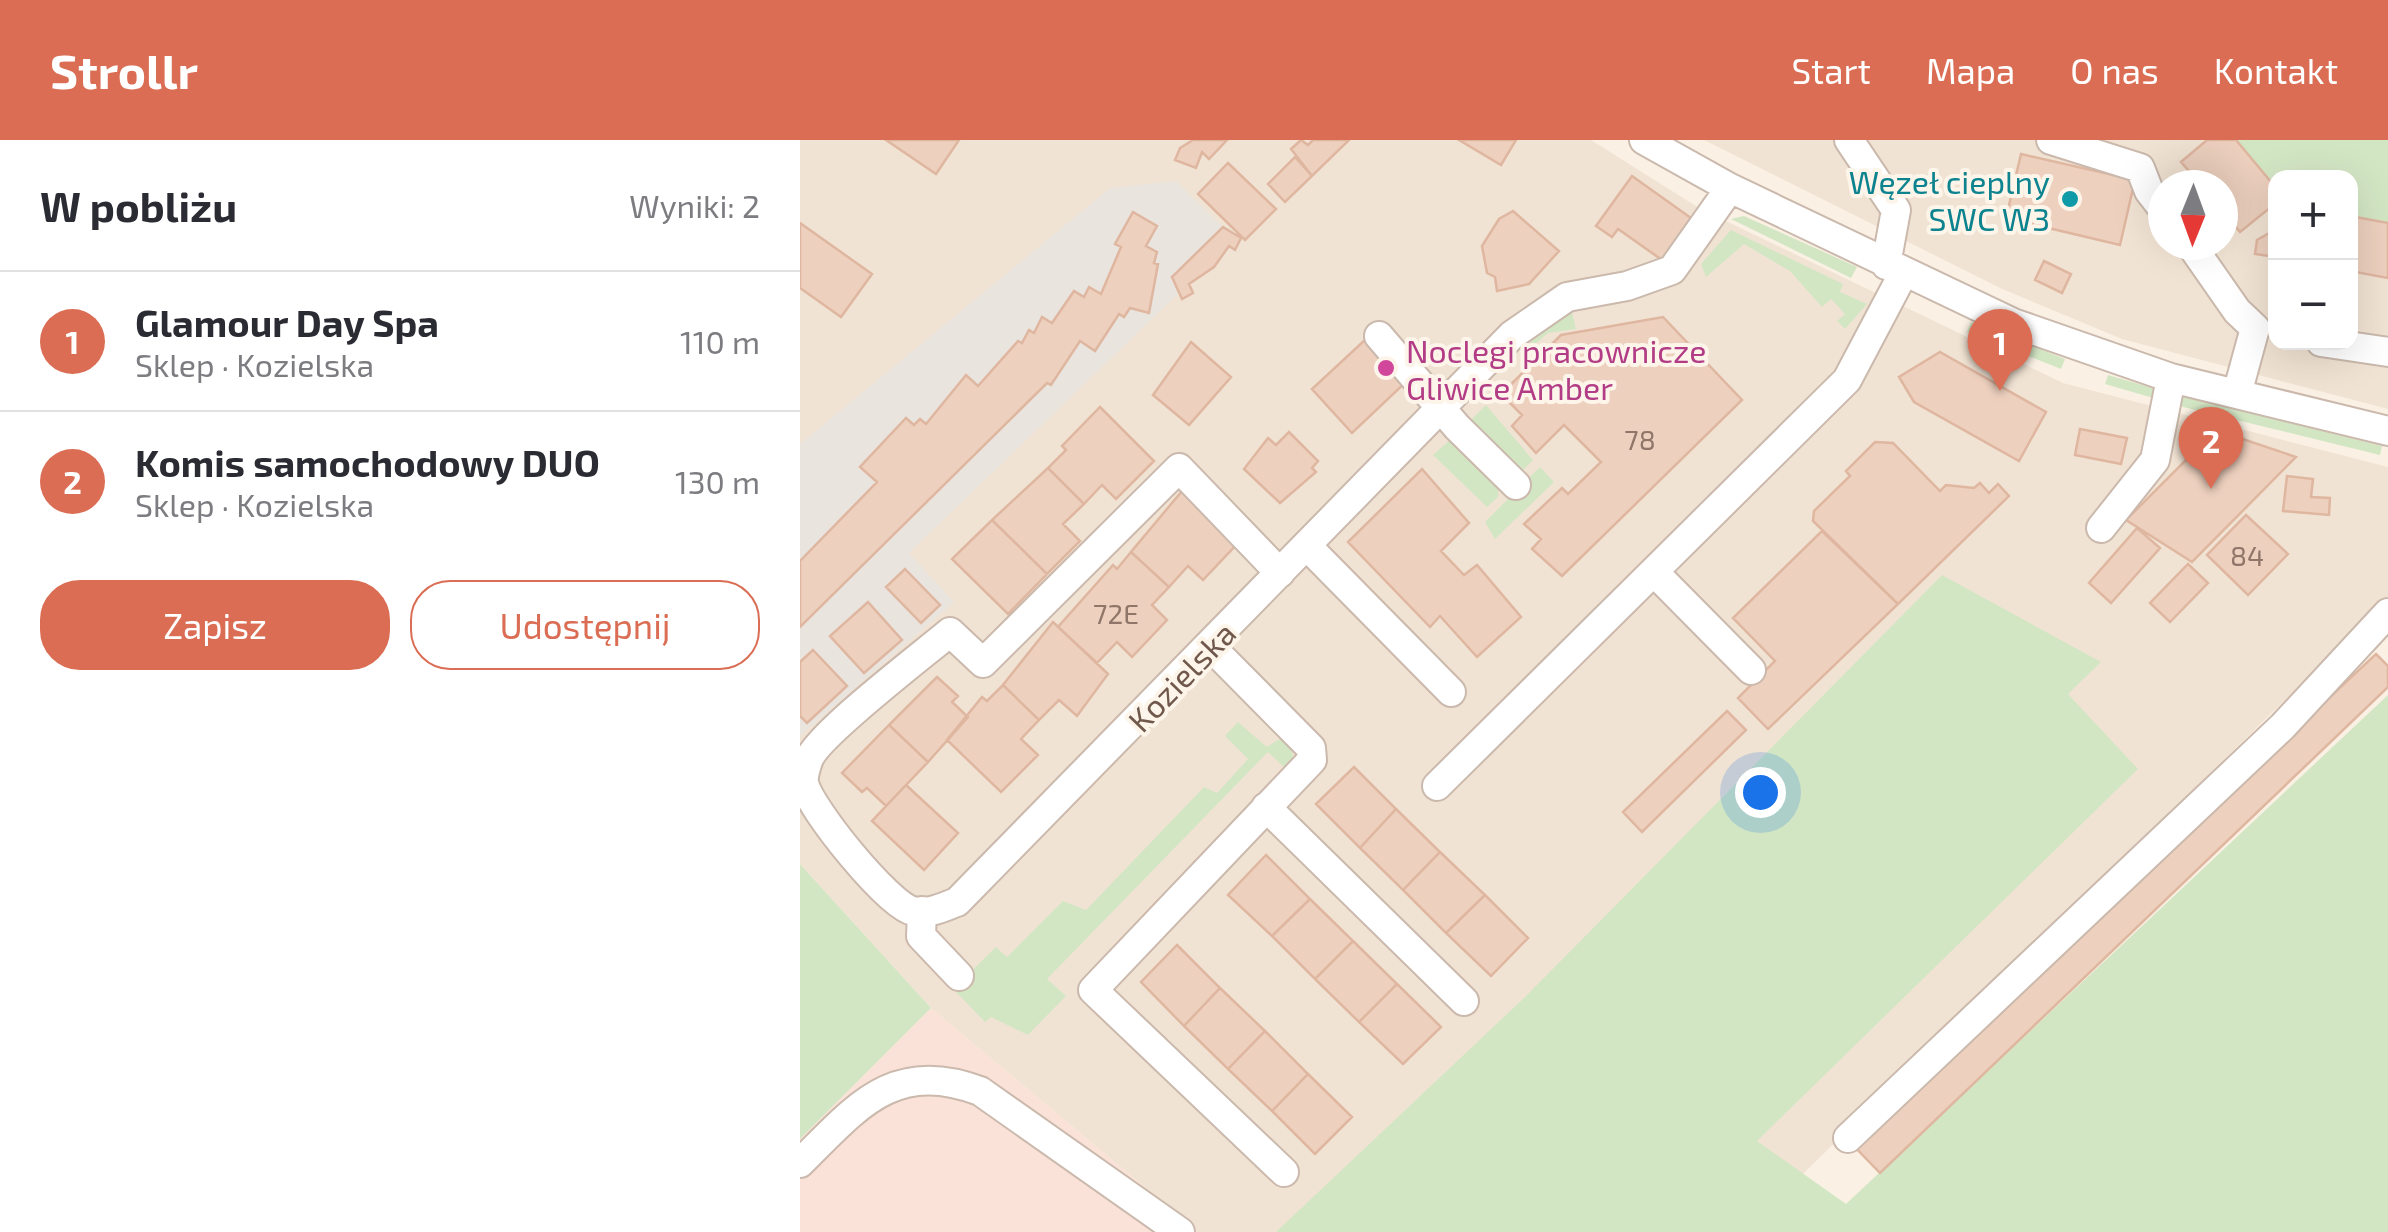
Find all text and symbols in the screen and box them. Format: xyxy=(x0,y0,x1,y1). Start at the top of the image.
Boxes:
text: Strollr xyxy=(50,41,198,99)
text: Start xyxy=(1792,49,1871,91)
text: Mapa xyxy=(1926,49,2015,91)
text: O nas xyxy=(2070,49,2159,91)
text: Kontakt xyxy=(2214,49,2338,91)
place label: Węzeł cieplny SWC W3 xyxy=(1849,162,2050,237)
north arrow xyxy=(2148,170,2238,260)
map controls xyxy=(2268,170,2358,350)
button: + xyxy=(2268,170,2358,260)
text: W pobliżu xyxy=(40,180,237,230)
text: Wyniki: 2 xyxy=(629,186,760,224)
marker: Węzeł cieplny SWC W3 xyxy=(2059,188,2081,210)
button: − xyxy=(2268,260,2358,350)
text: Glamour Day Spa xyxy=(135,299,439,345)
pin: 1 xyxy=(1968,308,2032,391)
text: 1 xyxy=(66,322,79,360)
text: 110 m xyxy=(680,322,760,360)
place label: Noclegi pracownicze Gliwice Amber xyxy=(1406,331,1706,406)
text: Sklep · Kozielska xyxy=(135,345,374,383)
marker: Noclegi pracownicze Gliwice Amber xyxy=(1375,357,1397,379)
pin: 2 xyxy=(2178,406,2244,489)
house number: 78 xyxy=(1624,422,1656,456)
text: Komis samochodowy DUO xyxy=(135,439,600,485)
text: 2 xyxy=(63,462,82,500)
text: 130 m xyxy=(675,462,760,500)
text: Sklep · Kozielska xyxy=(135,485,374,523)
house number: 84 xyxy=(2230,538,2264,572)
button: Zapisz xyxy=(40,580,390,670)
button: Udostępnij xyxy=(410,580,760,670)
house number: 72E xyxy=(1093,596,1139,630)
street label: Kozielska xyxy=(1120,613,1242,739)
your location xyxy=(1735,767,1786,818)

